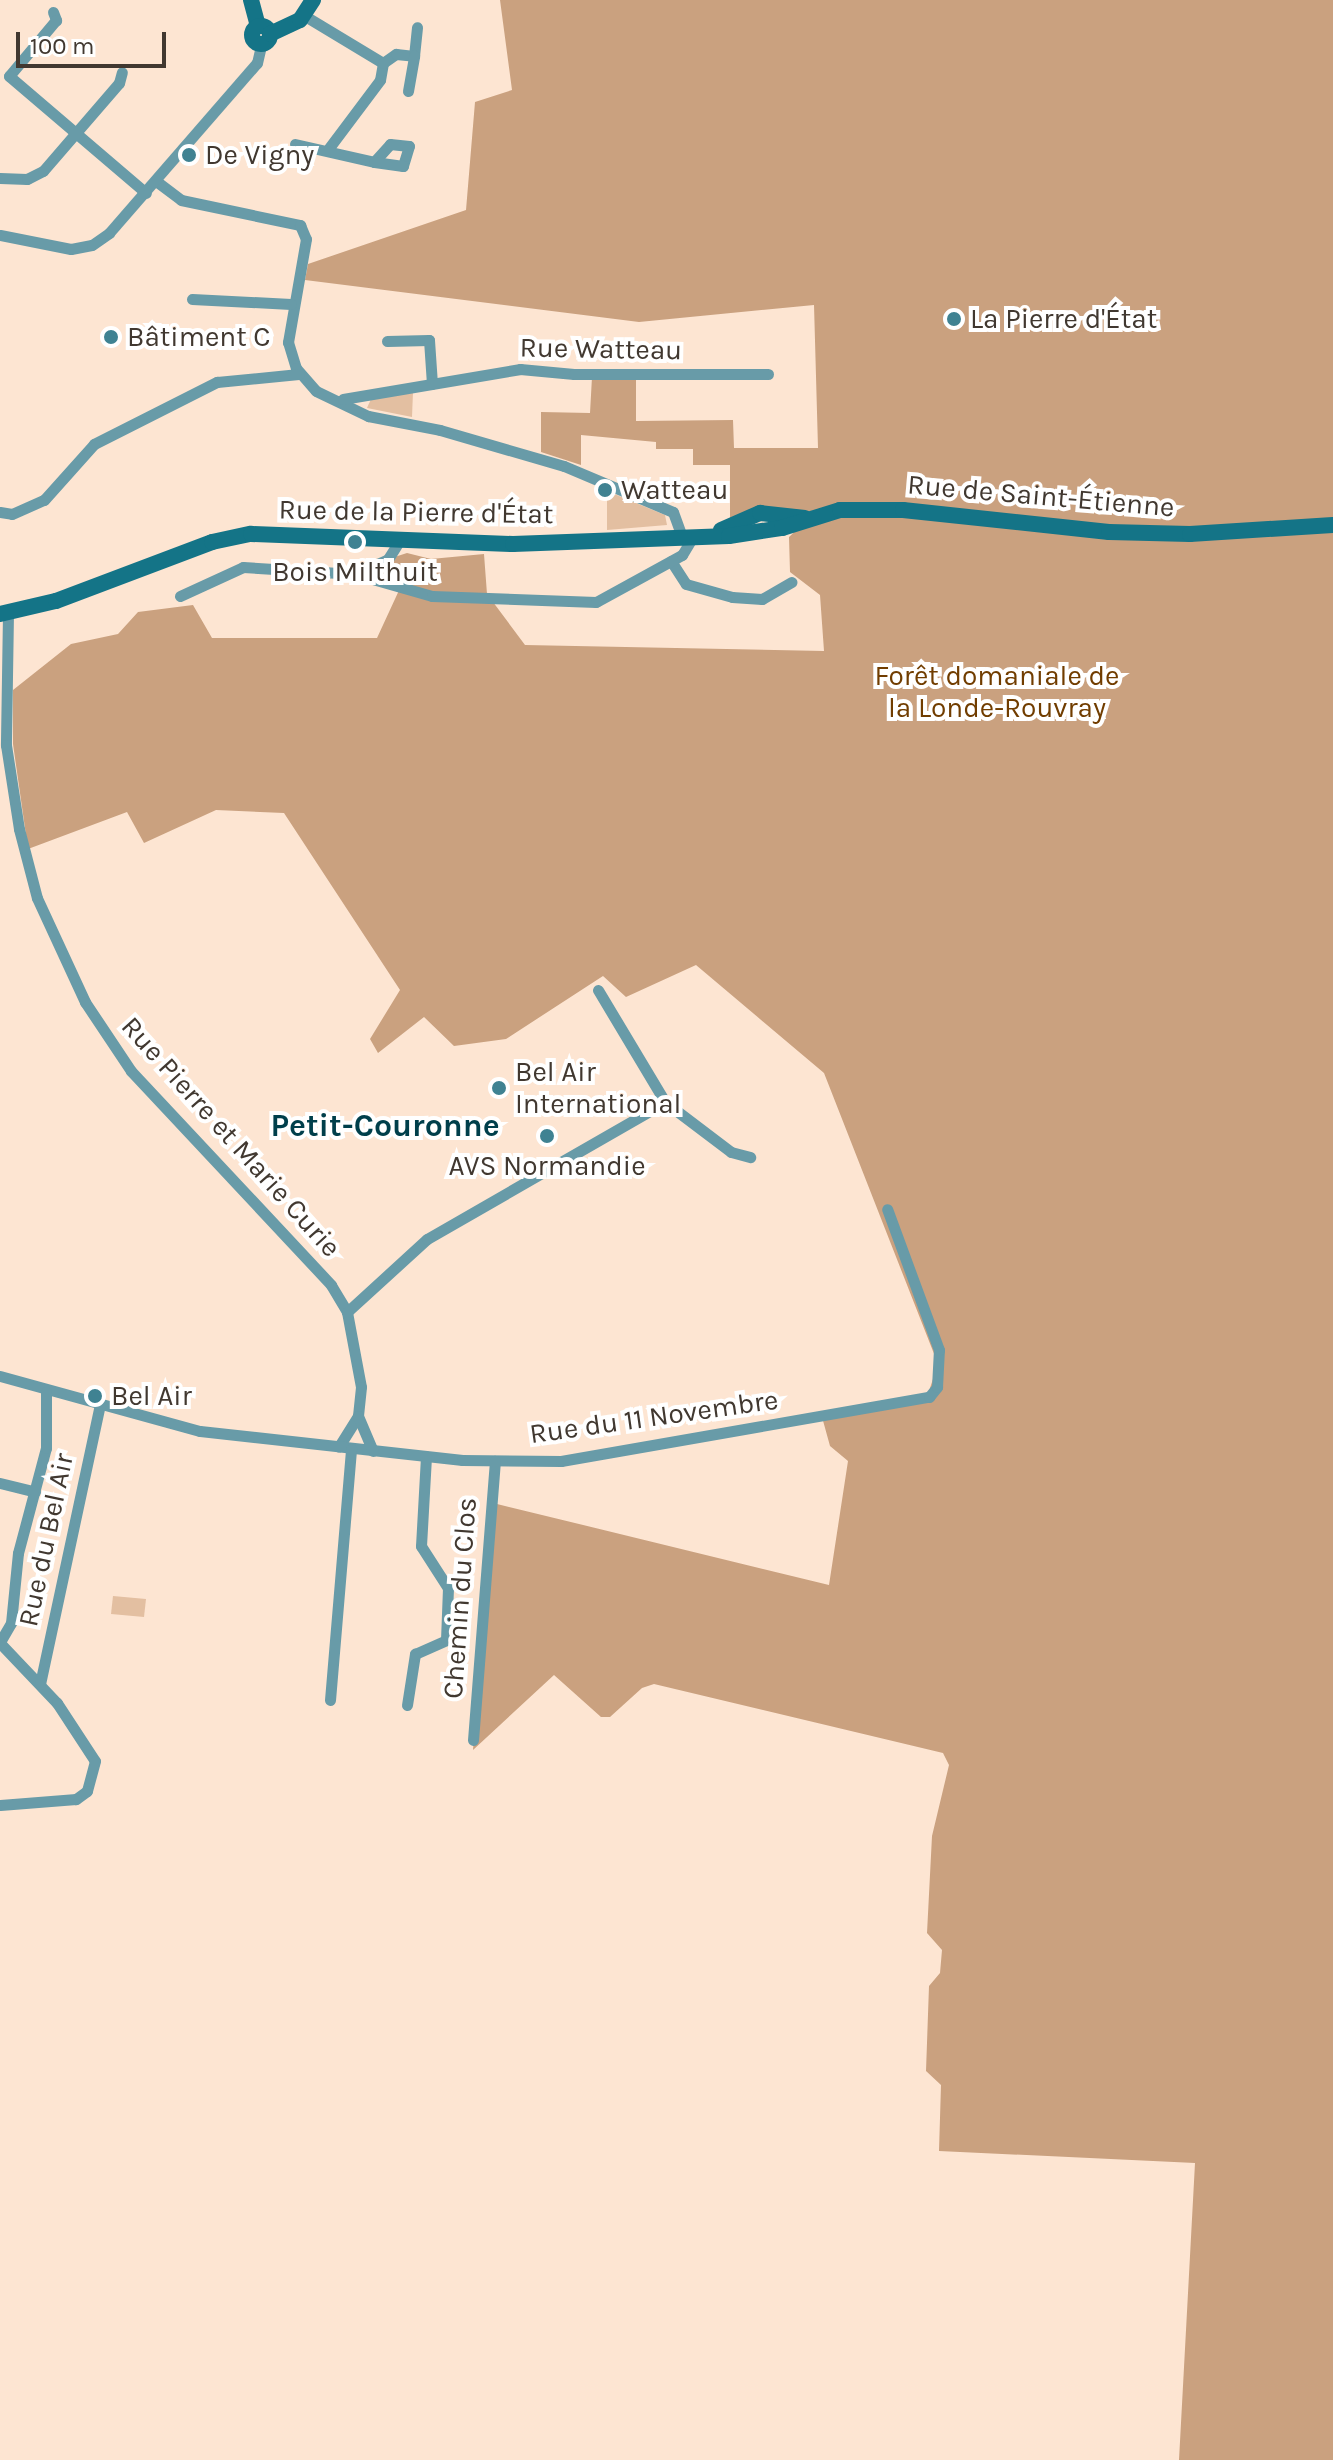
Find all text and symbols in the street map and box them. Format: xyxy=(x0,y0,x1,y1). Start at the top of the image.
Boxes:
scale bar xyxy=(20,16,170,66)
text: 100 m xyxy=(30,32,95,60)
place label: De Vigny xyxy=(205,138,314,172)
marker: De Vigny xyxy=(180,146,198,164)
place label: La Pierre d'État xyxy=(970,302,1157,336)
marker: La Pierre d'État xyxy=(945,310,963,328)
place label: Bâtiment C xyxy=(127,320,270,354)
marker: Bâtiment C xyxy=(102,328,120,346)
street label: Rue Watteau xyxy=(519,331,683,367)
street label: Rue de Saint-Étienne xyxy=(906,468,1176,524)
place label: Watteau xyxy=(621,473,728,507)
marker: Watteau xyxy=(596,481,614,499)
street label: Rue de la Pierre d'État xyxy=(278,493,554,531)
marker: Bois Milthuit xyxy=(346,533,364,551)
place label: Bois Milthuit xyxy=(272,555,438,589)
park label: Forêt domaniale de la Londe-Rouvray xyxy=(875,659,1119,725)
street label: Rue Pierre et Marie Curie xyxy=(114,1010,348,1264)
place label: Bel Air International xyxy=(515,1055,681,1121)
marker: Bel Air International xyxy=(490,1079,508,1097)
district label: Petit-Couronne xyxy=(270,1107,500,1145)
marker: AVS Normandie xyxy=(538,1127,556,1145)
place label: AVS Normandie xyxy=(448,1149,646,1183)
place label: Bel Air xyxy=(111,1379,192,1413)
street label: Rue du 11 Novembre xyxy=(528,1383,780,1451)
marker: Bel Air xyxy=(86,1387,104,1405)
street label: Rue du Bel Air xyxy=(11,1450,81,1630)
street label: Chemin du Clos xyxy=(436,1496,484,1700)

